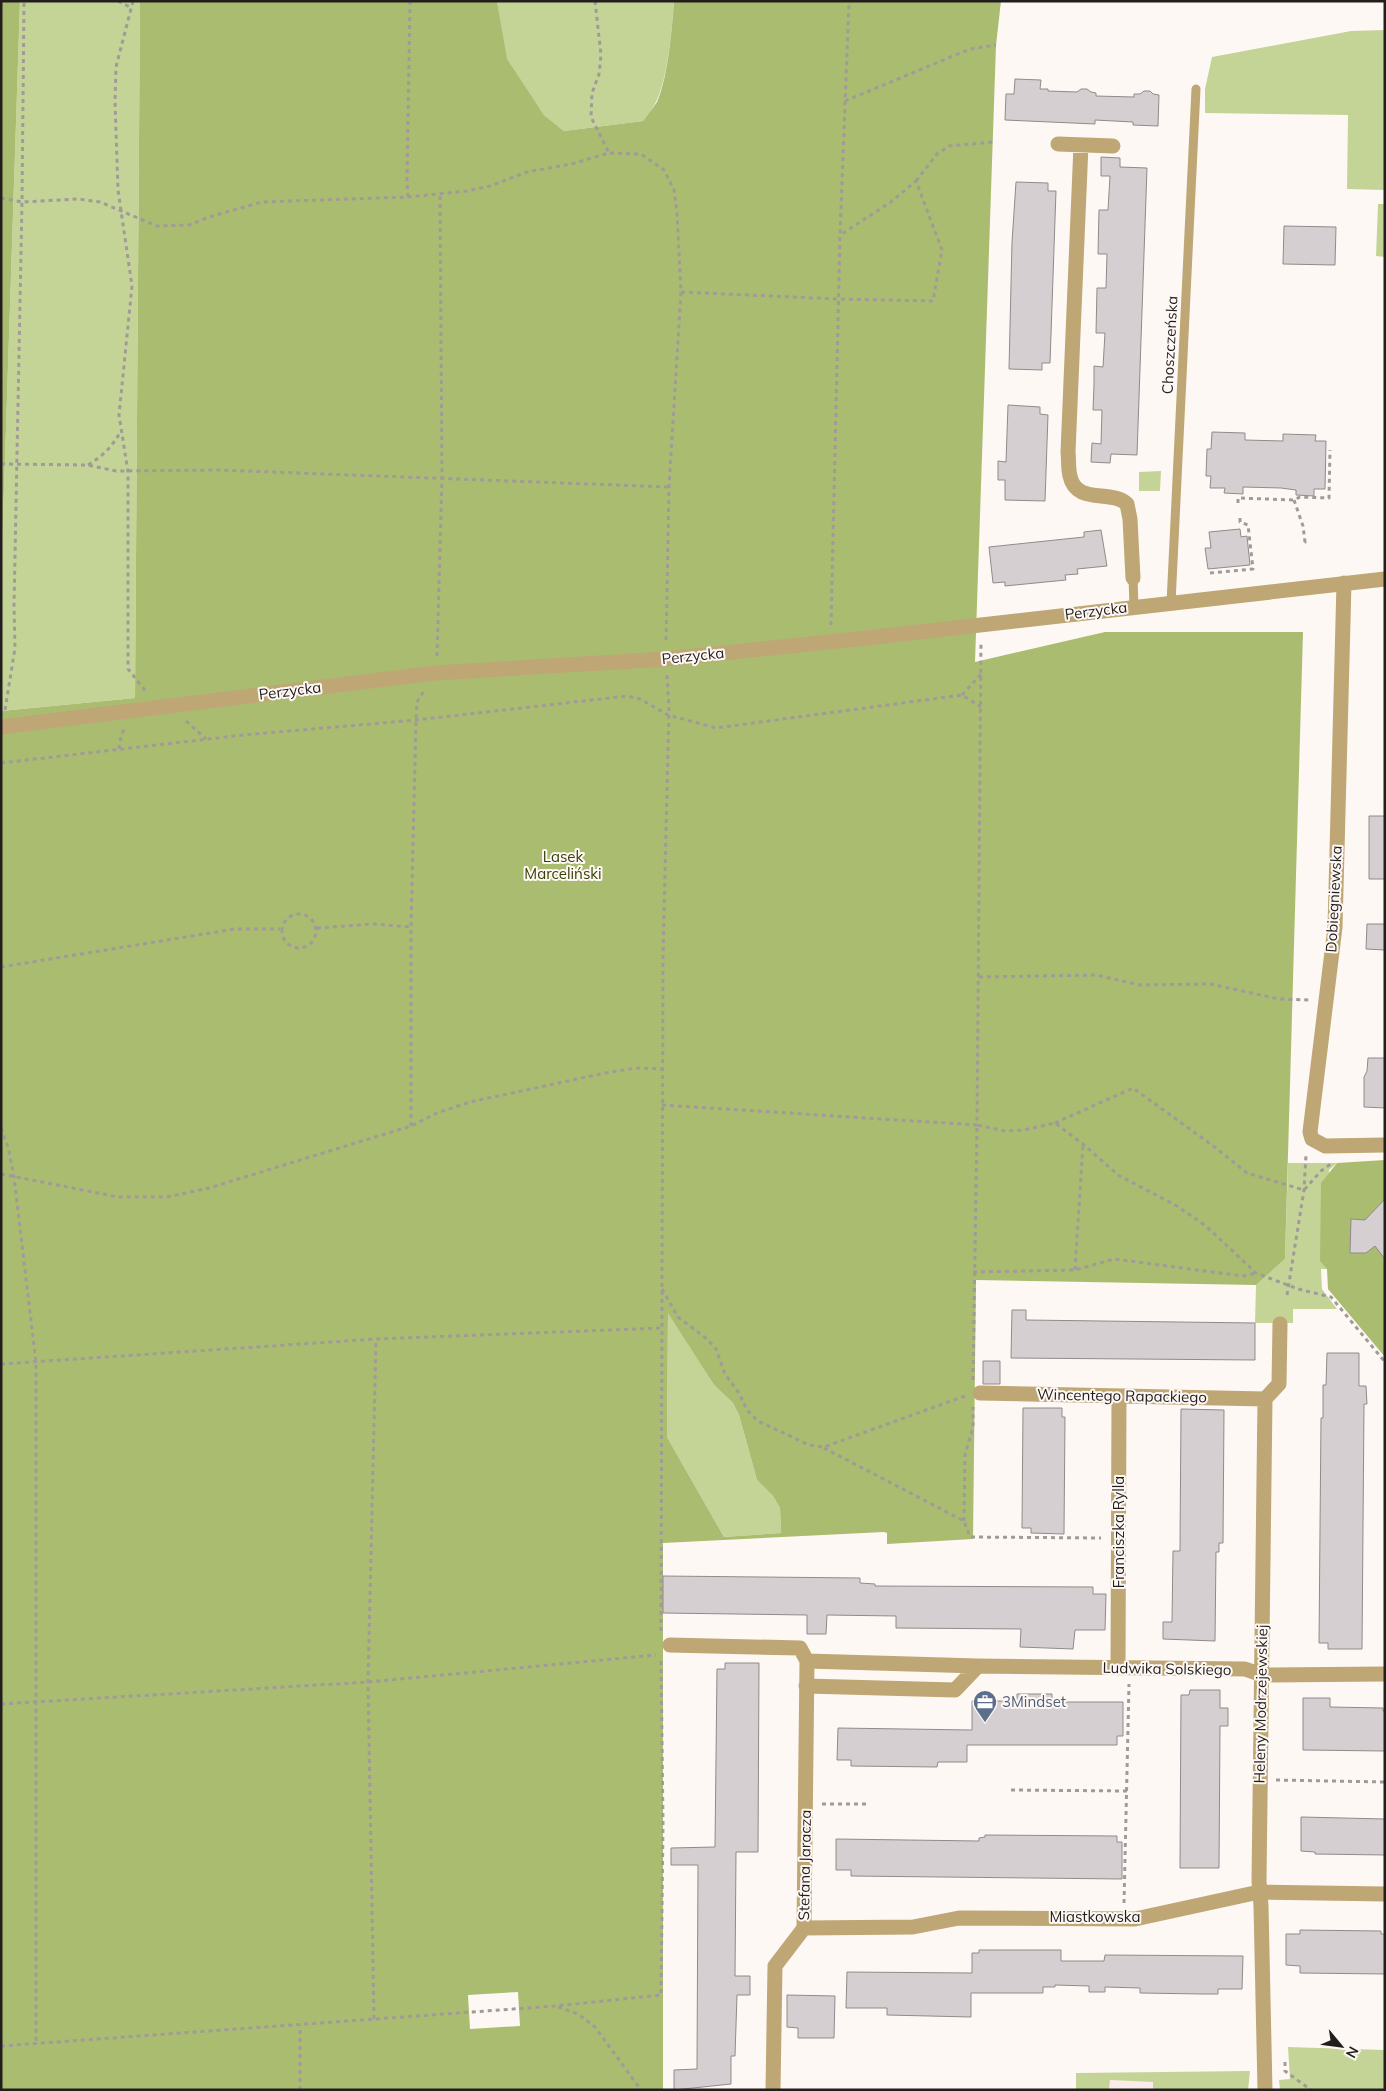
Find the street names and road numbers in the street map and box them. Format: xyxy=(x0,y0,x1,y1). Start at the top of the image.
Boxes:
street label: Choszczeńska xyxy=(1157,295,1182,395)
street label: Perzycka xyxy=(1064,597,1128,624)
street label: Perzycka xyxy=(661,643,725,668)
street label: Perzycka xyxy=(258,677,322,704)
street label: Dobiegniewska xyxy=(1321,845,1346,953)
street label: Wincentego Rapackiego xyxy=(1037,1385,1207,1406)
street label: Franciszka Rylla xyxy=(1109,1476,1128,1588)
street label: Heleny Modrzejewskiej xyxy=(1250,1625,1271,1783)
street label: Ludwika Solskiego xyxy=(1102,1658,1232,1679)
street label: Stefana Jaracza xyxy=(794,1809,815,1921)
street label: Miastkowska xyxy=(1049,1907,1141,1926)

